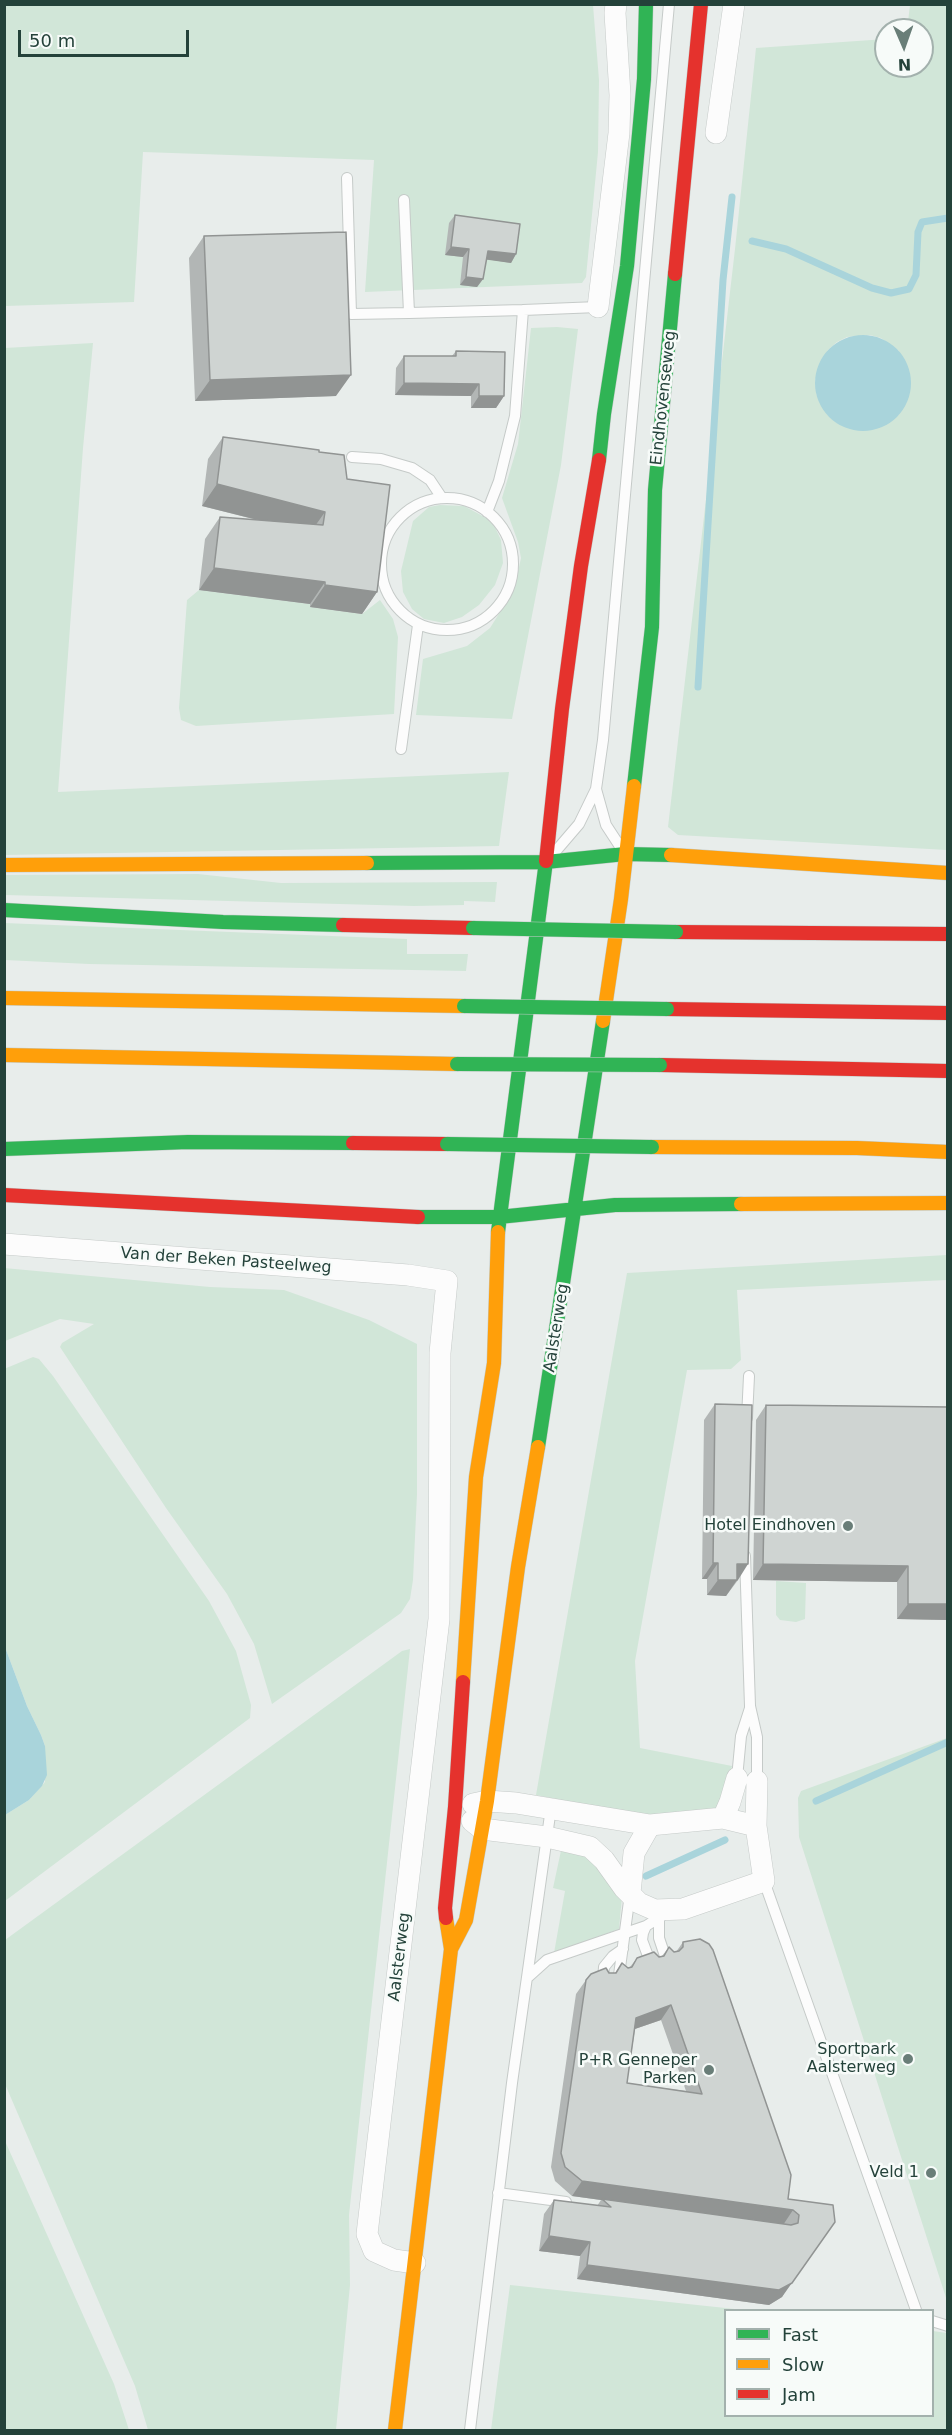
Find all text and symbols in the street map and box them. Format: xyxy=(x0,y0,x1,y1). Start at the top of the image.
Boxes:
scale bar xyxy=(21,18,192,56)
north arrow xyxy=(874,18,934,78)
text: 50 m xyxy=(29,30,75,51)
text: N xyxy=(898,55,912,74)
street label: Eindhovenseweg xyxy=(647,330,681,466)
street label: Van der Beken Pasteelweg xyxy=(120,1244,332,1278)
street label: Aalsterweg xyxy=(541,1282,573,1374)
place label: Hotel Eindhoven xyxy=(704,1516,836,1536)
marker: Hotel Eindhoven xyxy=(841,1519,855,1533)
street label: Aalsterweg xyxy=(385,1912,415,2002)
place label: Sportpark Aalsterweg xyxy=(807,2040,896,2078)
place label: P+R Genneper Parken xyxy=(579,2051,697,2089)
marker: Sportpark Aalsterweg xyxy=(901,2052,915,2066)
marker: P+R Genneper Parken xyxy=(702,2063,716,2077)
place label: Veld 1 xyxy=(870,2163,919,2183)
marker: Veld 1 xyxy=(924,2166,938,2180)
legend xyxy=(724,2309,934,2417)
text: Fast xyxy=(782,2324,818,2345)
text: Slow xyxy=(782,2354,824,2375)
text: Jam xyxy=(782,2384,816,2405)

